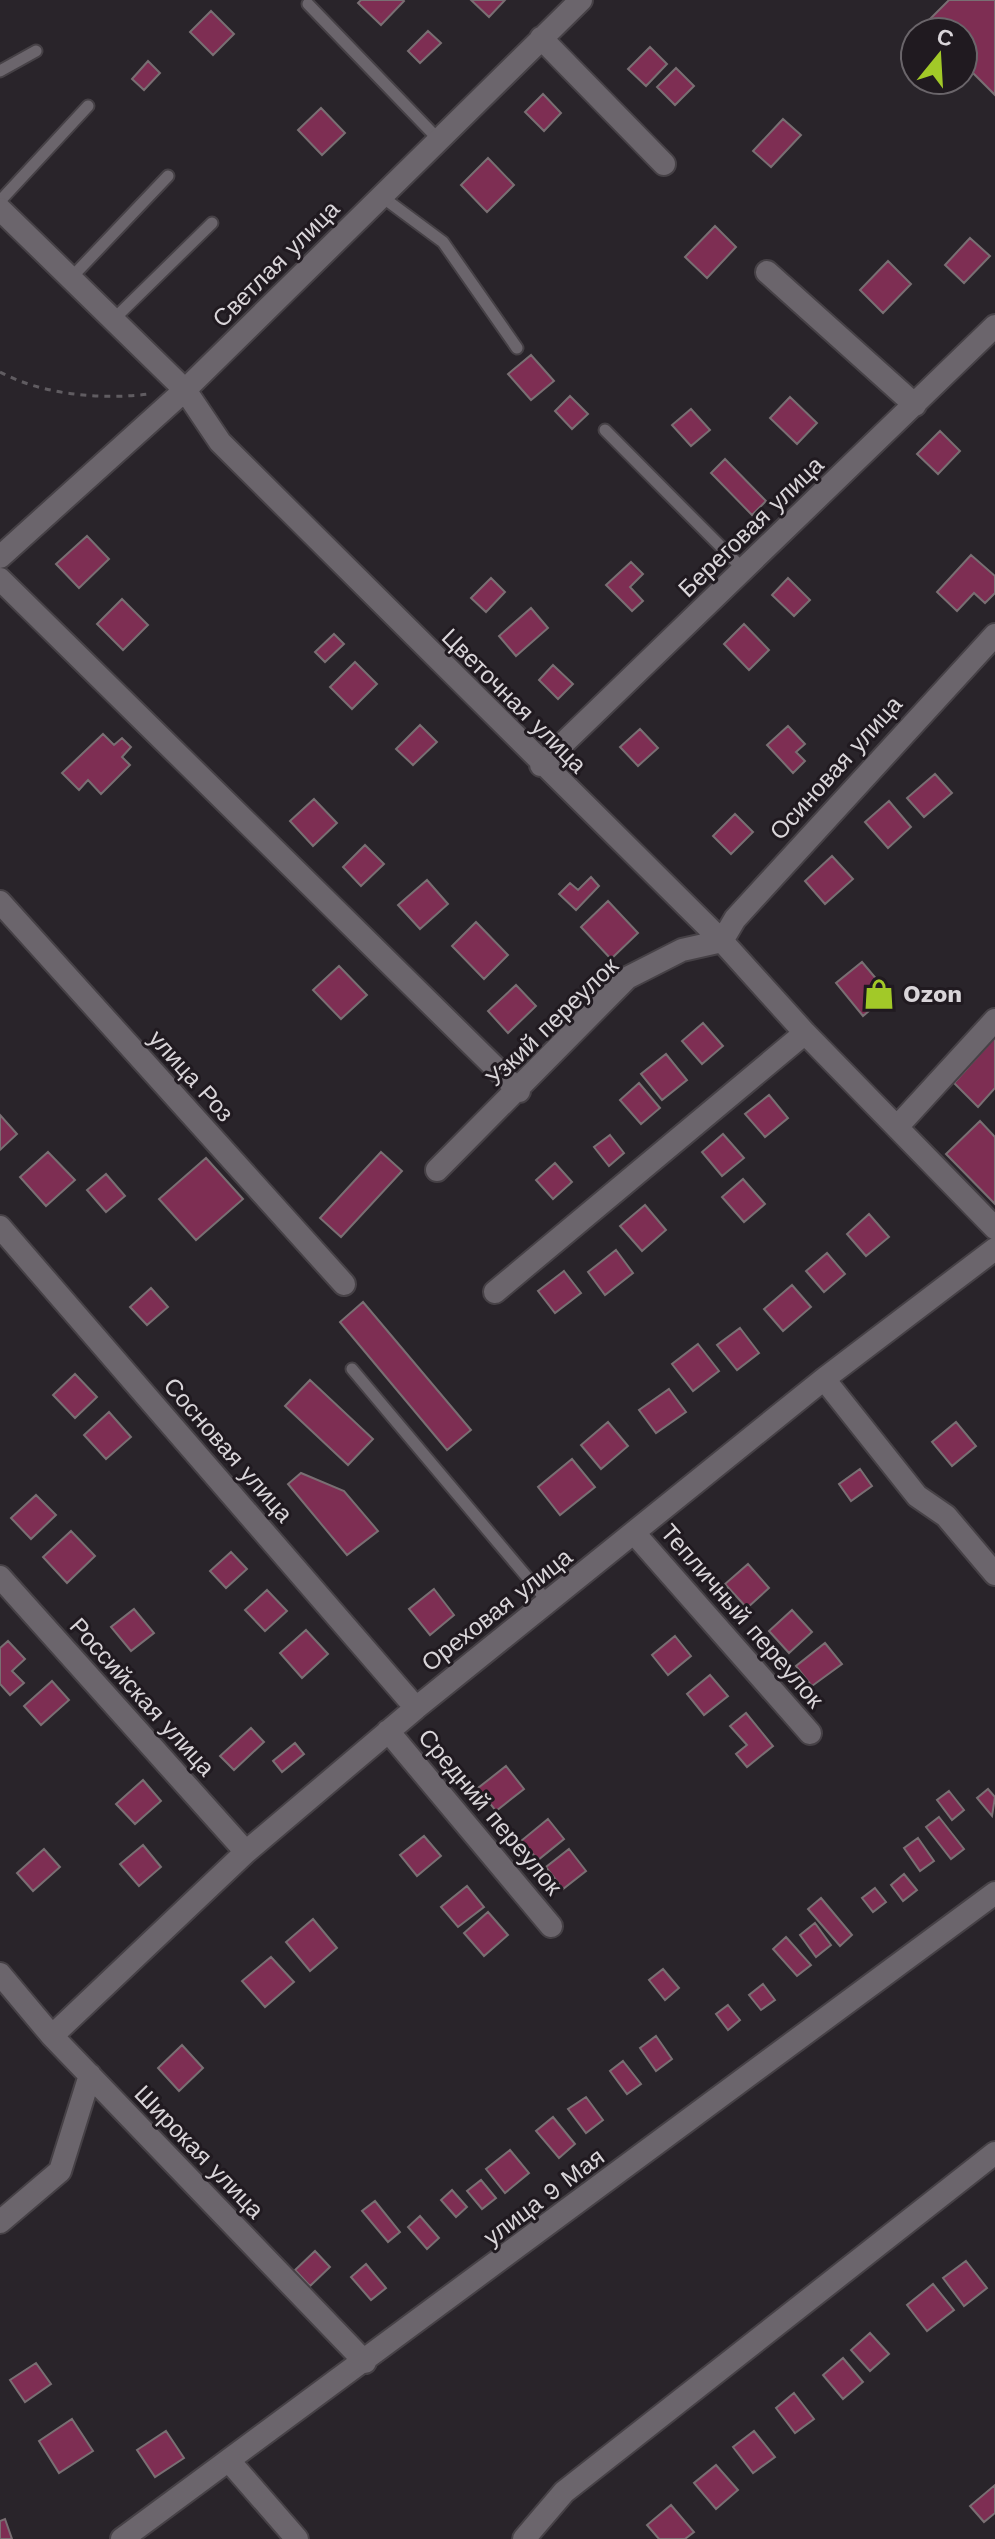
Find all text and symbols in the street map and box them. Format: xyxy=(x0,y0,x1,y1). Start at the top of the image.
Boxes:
north arrow xyxy=(899,16,979,96)
text: С xyxy=(934,23,957,52)
street label: Светлая улица xyxy=(207,194,346,333)
street label: Береговая улица xyxy=(673,450,830,603)
street label: Цветочная улица xyxy=(436,623,592,779)
street label: Осиновая улица xyxy=(764,690,908,846)
street label: Узкий переулок xyxy=(480,952,624,1092)
shop icon: Ozon xyxy=(862,977,896,1011)
place label: Ozon xyxy=(903,980,962,1008)
street label: улица Роз xyxy=(143,1025,239,1127)
street label: Сосновая улица xyxy=(158,1372,299,1528)
street label: Тепличный переулок xyxy=(655,1519,830,1714)
street label: Ореховая улица xyxy=(416,1542,578,1677)
street label: Российская улица xyxy=(64,1612,221,1782)
street label: Средний переулок xyxy=(412,1723,568,1901)
street label: Широкая улица xyxy=(129,2080,270,2225)
street label: улица 9 Мая xyxy=(478,2143,610,2251)

